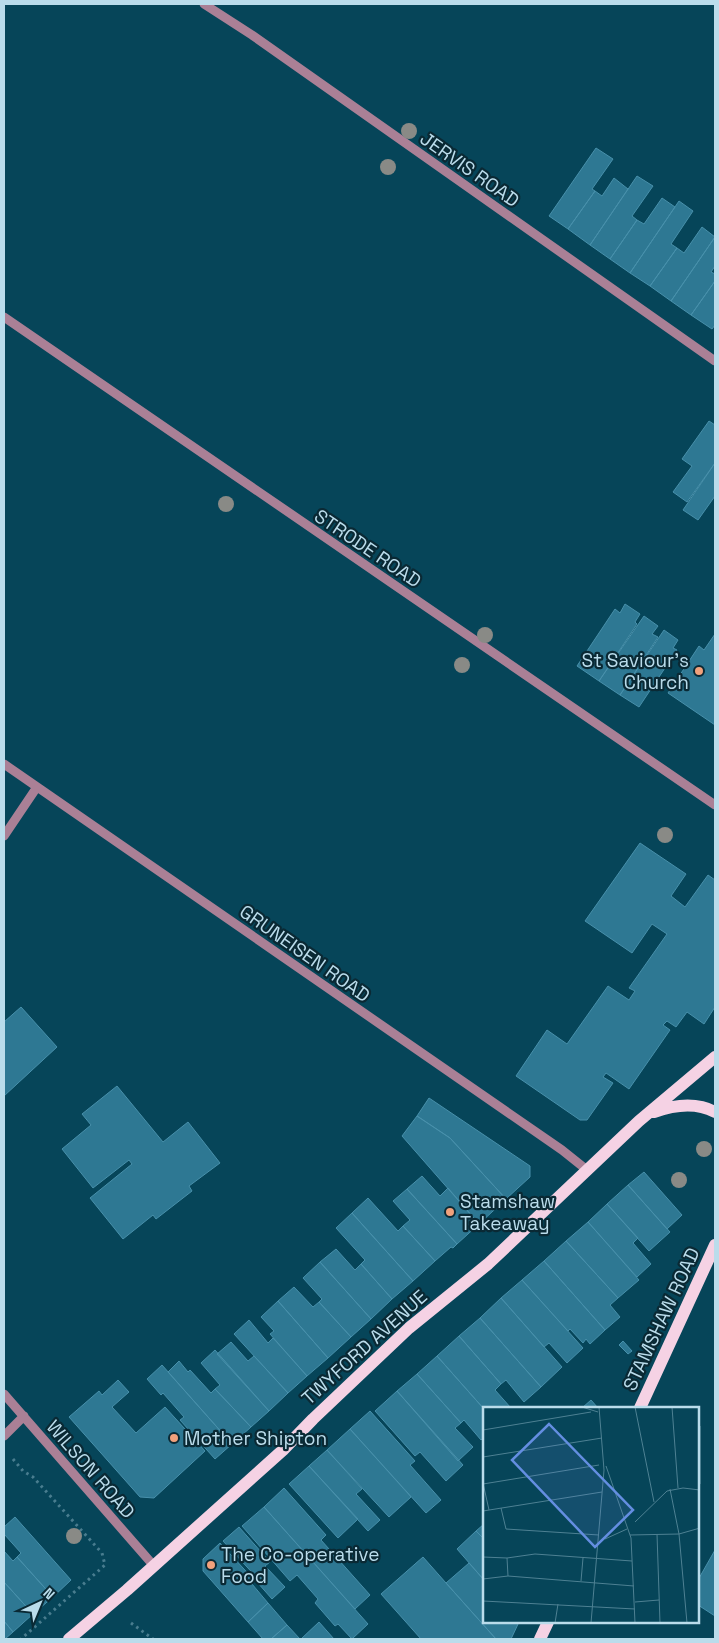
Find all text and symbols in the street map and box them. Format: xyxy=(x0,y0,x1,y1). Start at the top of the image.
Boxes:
street label: JERVIS ROAD xyxy=(415,126,524,213)
street label: STRODE ROAD xyxy=(309,503,426,593)
place label: St Saviour's Church xyxy=(582,648,689,695)
marker: St Saviour's Church xyxy=(693,665,705,677)
street label: GRUNEISEN ROAD xyxy=(234,899,375,1008)
place label: Stamshaw Takeaway xyxy=(460,1189,555,1236)
marker: Stamshaw Takeaway xyxy=(444,1206,456,1218)
street label: STAMSHAW ROAD xyxy=(617,1244,706,1395)
street label: TWYFORD AVENUE xyxy=(296,1284,432,1410)
inset map xyxy=(483,1407,699,1623)
street label: WILSON ROAD xyxy=(41,1415,140,1524)
place label: Mother Shipton xyxy=(184,1426,327,1451)
marker: Mother Shipton xyxy=(168,1432,180,1444)
place label: The Co-operative Food xyxy=(221,1542,379,1589)
marker: The Co-operative Food xyxy=(205,1559,217,1571)
north arrow xyxy=(15,1578,65,1628)
text: N xyxy=(39,1584,59,1603)

